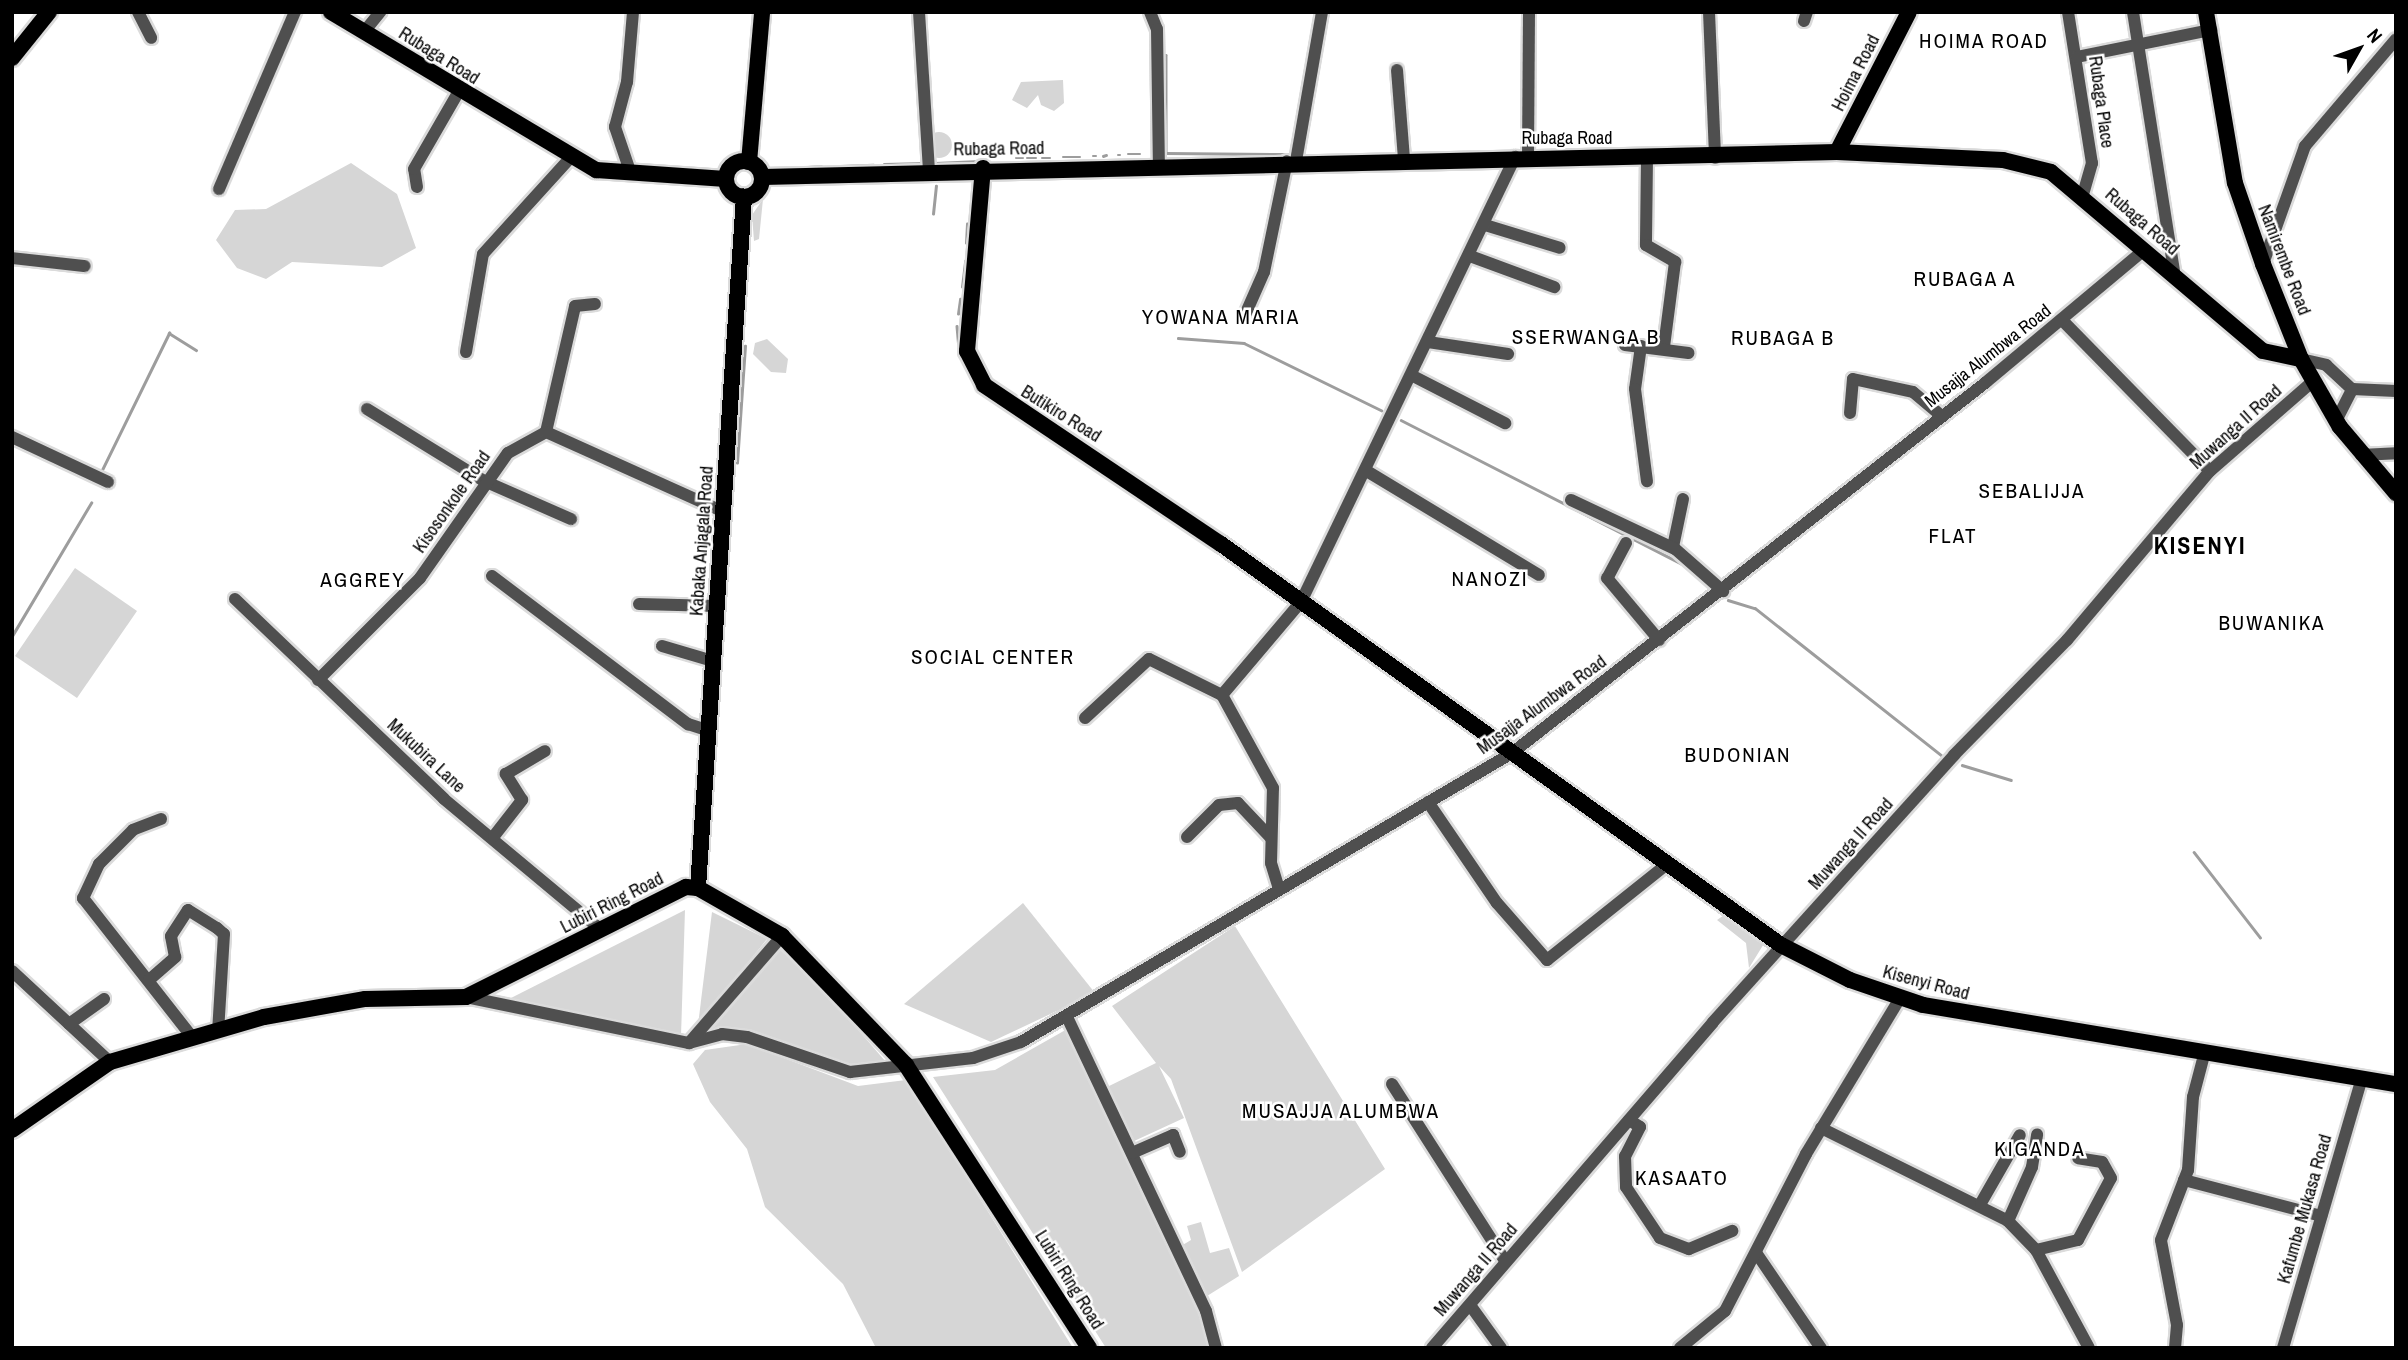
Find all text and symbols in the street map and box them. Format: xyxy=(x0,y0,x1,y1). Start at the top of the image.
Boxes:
north arrow xyxy=(2324,14,2394,84)
street label: Rubaga Road xyxy=(395,23,483,89)
text: N xyxy=(2362,23,2389,48)
district label: HOIMA ROAD xyxy=(1920,28,2048,54)
street label: Hoima Road xyxy=(1828,31,1884,115)
street label: Rubaga Place xyxy=(2084,55,2118,149)
street label: Rubaga Road xyxy=(1521,127,1613,149)
street label: Rubaga Road xyxy=(953,137,1045,161)
street label: Rubaga Road xyxy=(2101,184,2183,260)
street label: Namirembe Road xyxy=(2253,202,2315,318)
district label: RUBAGA A xyxy=(1914,266,2016,292)
street label: Musajja Alumbwa Road xyxy=(1920,300,2056,412)
district label: YOWANA MARIA xyxy=(1143,304,1299,330)
district label: SSERWANGA B xyxy=(1513,324,1659,350)
district label: RUBAGA B xyxy=(1732,325,1834,351)
street label: Muwanga II Road xyxy=(2186,380,2286,474)
street label: Butikiro Road xyxy=(1017,381,1105,447)
street label: Kisosonkole Road xyxy=(409,447,495,557)
street label: Kabaka Anjagala Road xyxy=(686,465,718,617)
district label: SEBALIJJA xyxy=(1980,478,2084,504)
district label: FLAT xyxy=(1929,523,1977,549)
district label: KISENYI xyxy=(2155,532,2245,560)
district label: NANOZI xyxy=(1452,566,1528,592)
district label: AGGREY xyxy=(321,567,405,593)
district label: BUWANIKA xyxy=(2219,610,2325,636)
district label: SOCIAL CENTER xyxy=(912,644,1074,670)
street label: Musajja Alumbwa Road xyxy=(1473,651,1611,759)
street label: Mukubira Lane xyxy=(383,715,469,797)
district label: BUDONIAN xyxy=(1686,742,1790,768)
street label: Muwanga II Road xyxy=(1804,794,1898,894)
street label: Lubiri Ring Road xyxy=(557,868,667,938)
street label: Kisenyi Road xyxy=(1880,961,1972,1005)
district label: MUSAJJA ALUMBWA xyxy=(1243,1098,1439,1124)
street label: Kafumbe Mukasa Road xyxy=(2273,1132,2337,1286)
district label: KIGANDA xyxy=(1995,1136,2085,1162)
district label: KASAATO xyxy=(1636,1165,1728,1191)
street label: Muwanga II Road xyxy=(1430,1219,1522,1321)
street label: Lubiri Ring Road xyxy=(1030,1227,1108,1333)

